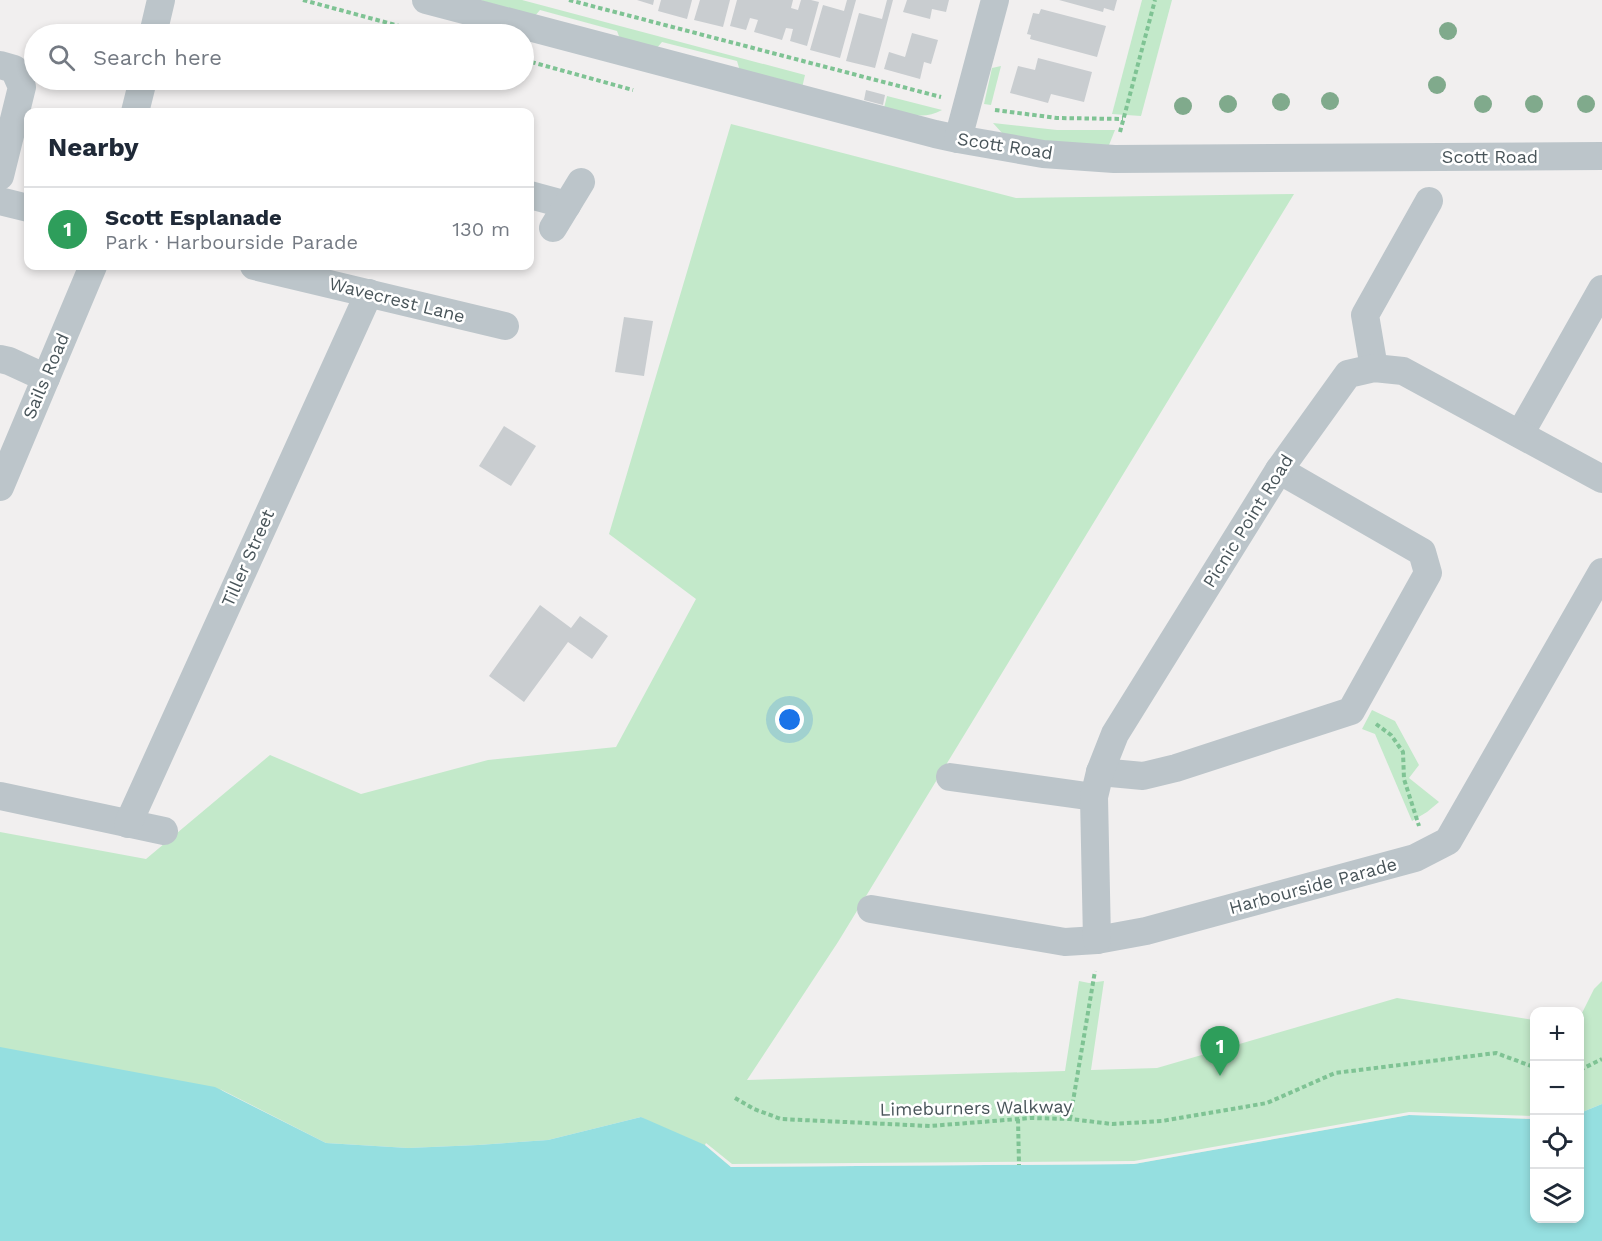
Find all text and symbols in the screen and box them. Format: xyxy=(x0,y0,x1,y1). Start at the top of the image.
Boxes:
search box xyxy=(24,24,534,90)
icon: search xyxy=(45,41,78,74)
text: Search here xyxy=(93,45,222,70)
street label: Scott Road xyxy=(956,128,1054,163)
text: Nearby xyxy=(48,132,139,162)
street label: Scott Road xyxy=(1442,146,1538,167)
text: Scott Esplanade xyxy=(105,205,282,230)
text: 1 xyxy=(63,217,72,241)
text: 130 m xyxy=(452,217,510,241)
text: Park · Harbourside Parade xyxy=(105,230,358,254)
street label: Wavecrest Lane xyxy=(327,272,467,327)
street label: Sails Road xyxy=(18,330,73,422)
street label: Picnic Point Road xyxy=(1198,450,1297,591)
street label: Tiller Street xyxy=(217,506,278,610)
your location xyxy=(775,705,804,734)
street label: Harbourside Parade xyxy=(1227,853,1399,918)
map controls xyxy=(1530,1007,1584,1223)
button: + xyxy=(1530,1007,1584,1061)
pin: 1 xyxy=(1200,1026,1240,1076)
button: − xyxy=(1530,1061,1584,1115)
street label: Limeburners Walkway xyxy=(879,1095,1073,1120)
button: locate xyxy=(1530,1115,1584,1169)
button: layers xyxy=(1530,1169,1584,1223)

